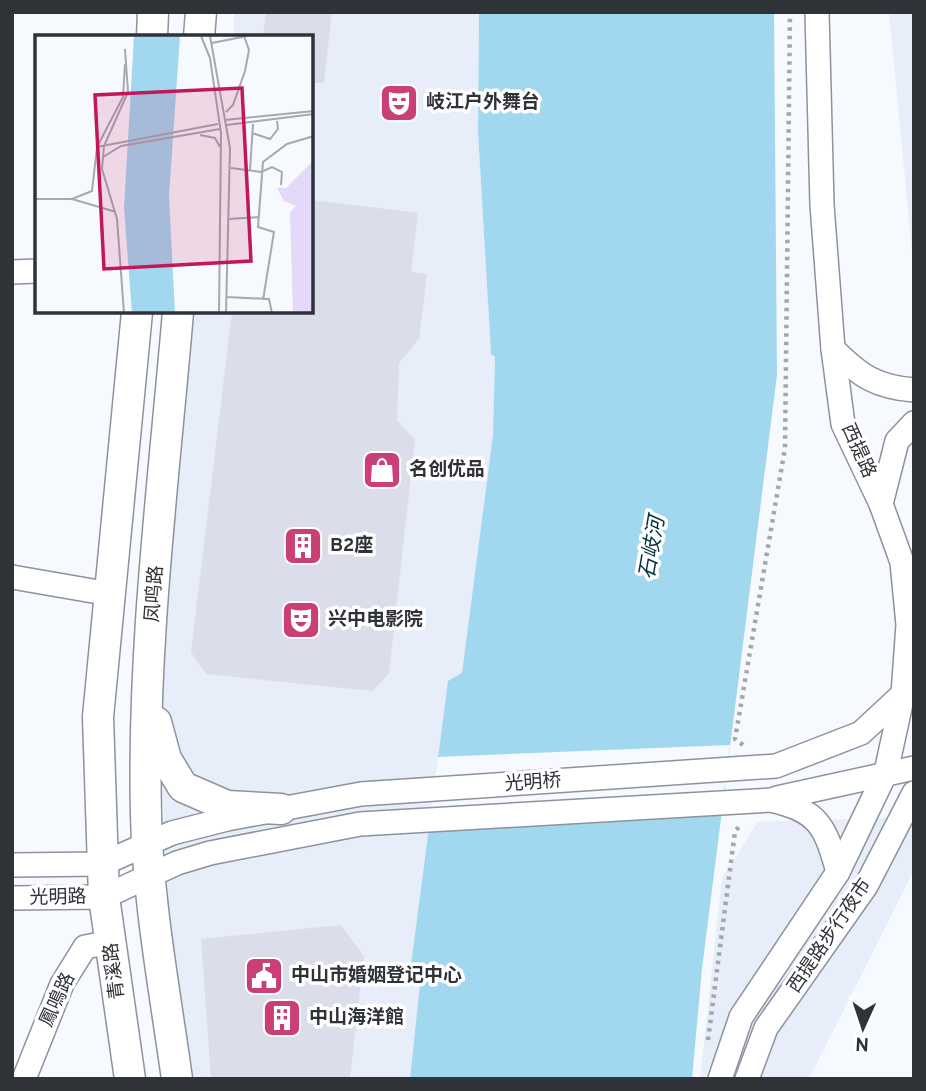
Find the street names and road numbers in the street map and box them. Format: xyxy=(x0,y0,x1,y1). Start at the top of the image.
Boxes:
street label: 西提路 xyxy=(835,420,881,482)
street label: 凤鸣路 xyxy=(141,565,169,623)
street label: 光明桥 xyxy=(504,769,562,797)
street label: 西提路步行夜市 xyxy=(783,874,877,998)
street label: 光明路 xyxy=(29,886,87,910)
street label: 青溪路 xyxy=(100,941,130,1001)
street label: 鳳鳴路 xyxy=(35,969,81,1031)

